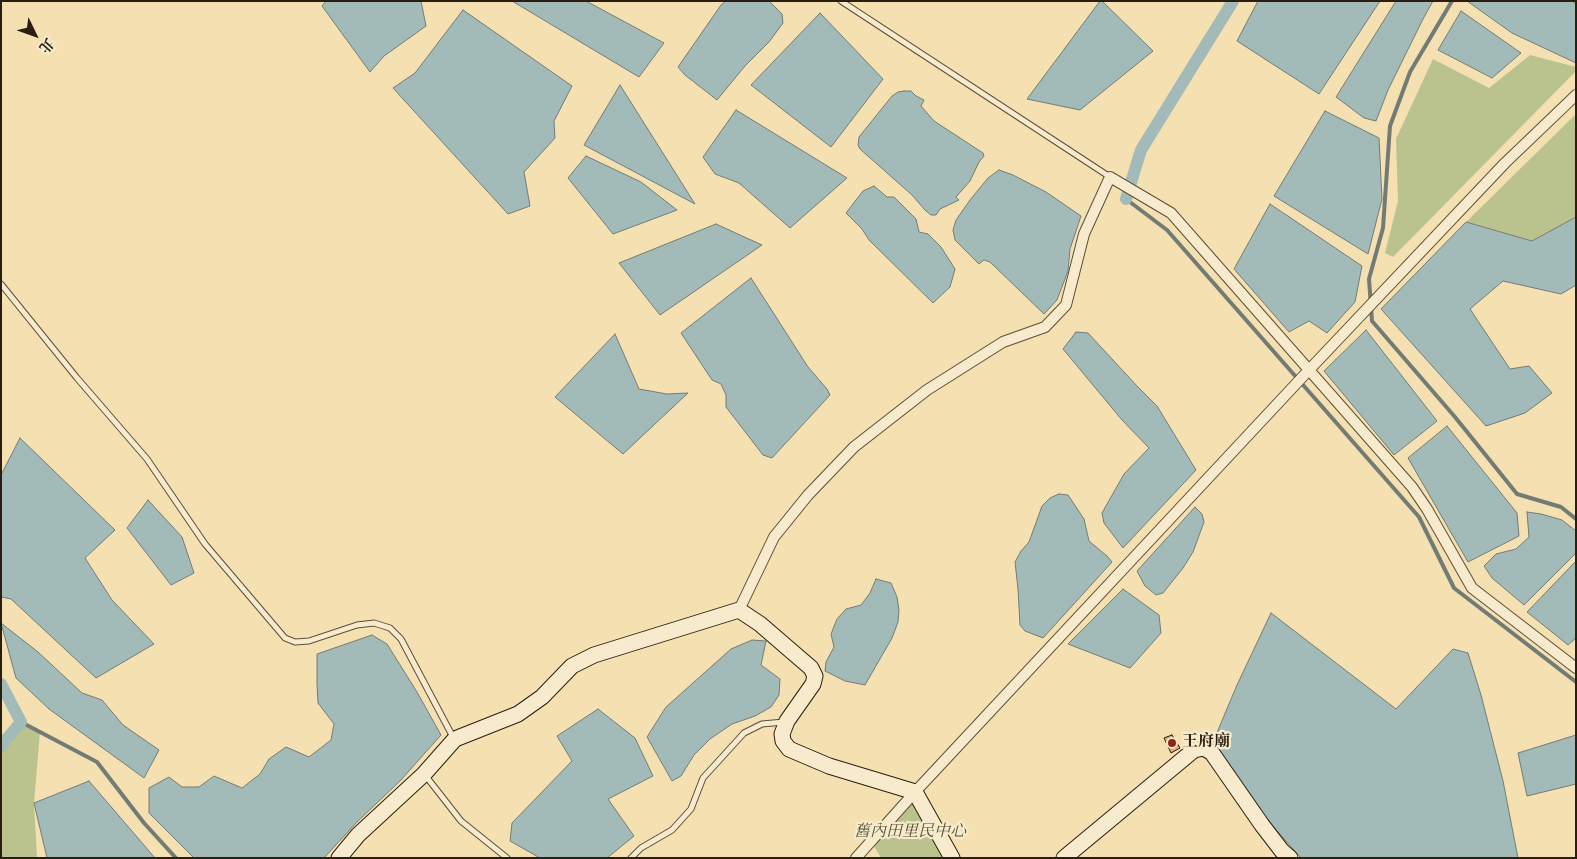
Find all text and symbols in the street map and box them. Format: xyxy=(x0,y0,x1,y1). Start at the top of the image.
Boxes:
north arrow xyxy=(10,10,60,60)
text: 北 xyxy=(36,34,58,56)
place label: 王府廟 xyxy=(1182,733,1230,753)
marker: 王府廟 xyxy=(1166,737,1178,749)
park label: 舊內田里民中心 xyxy=(854,823,966,843)

